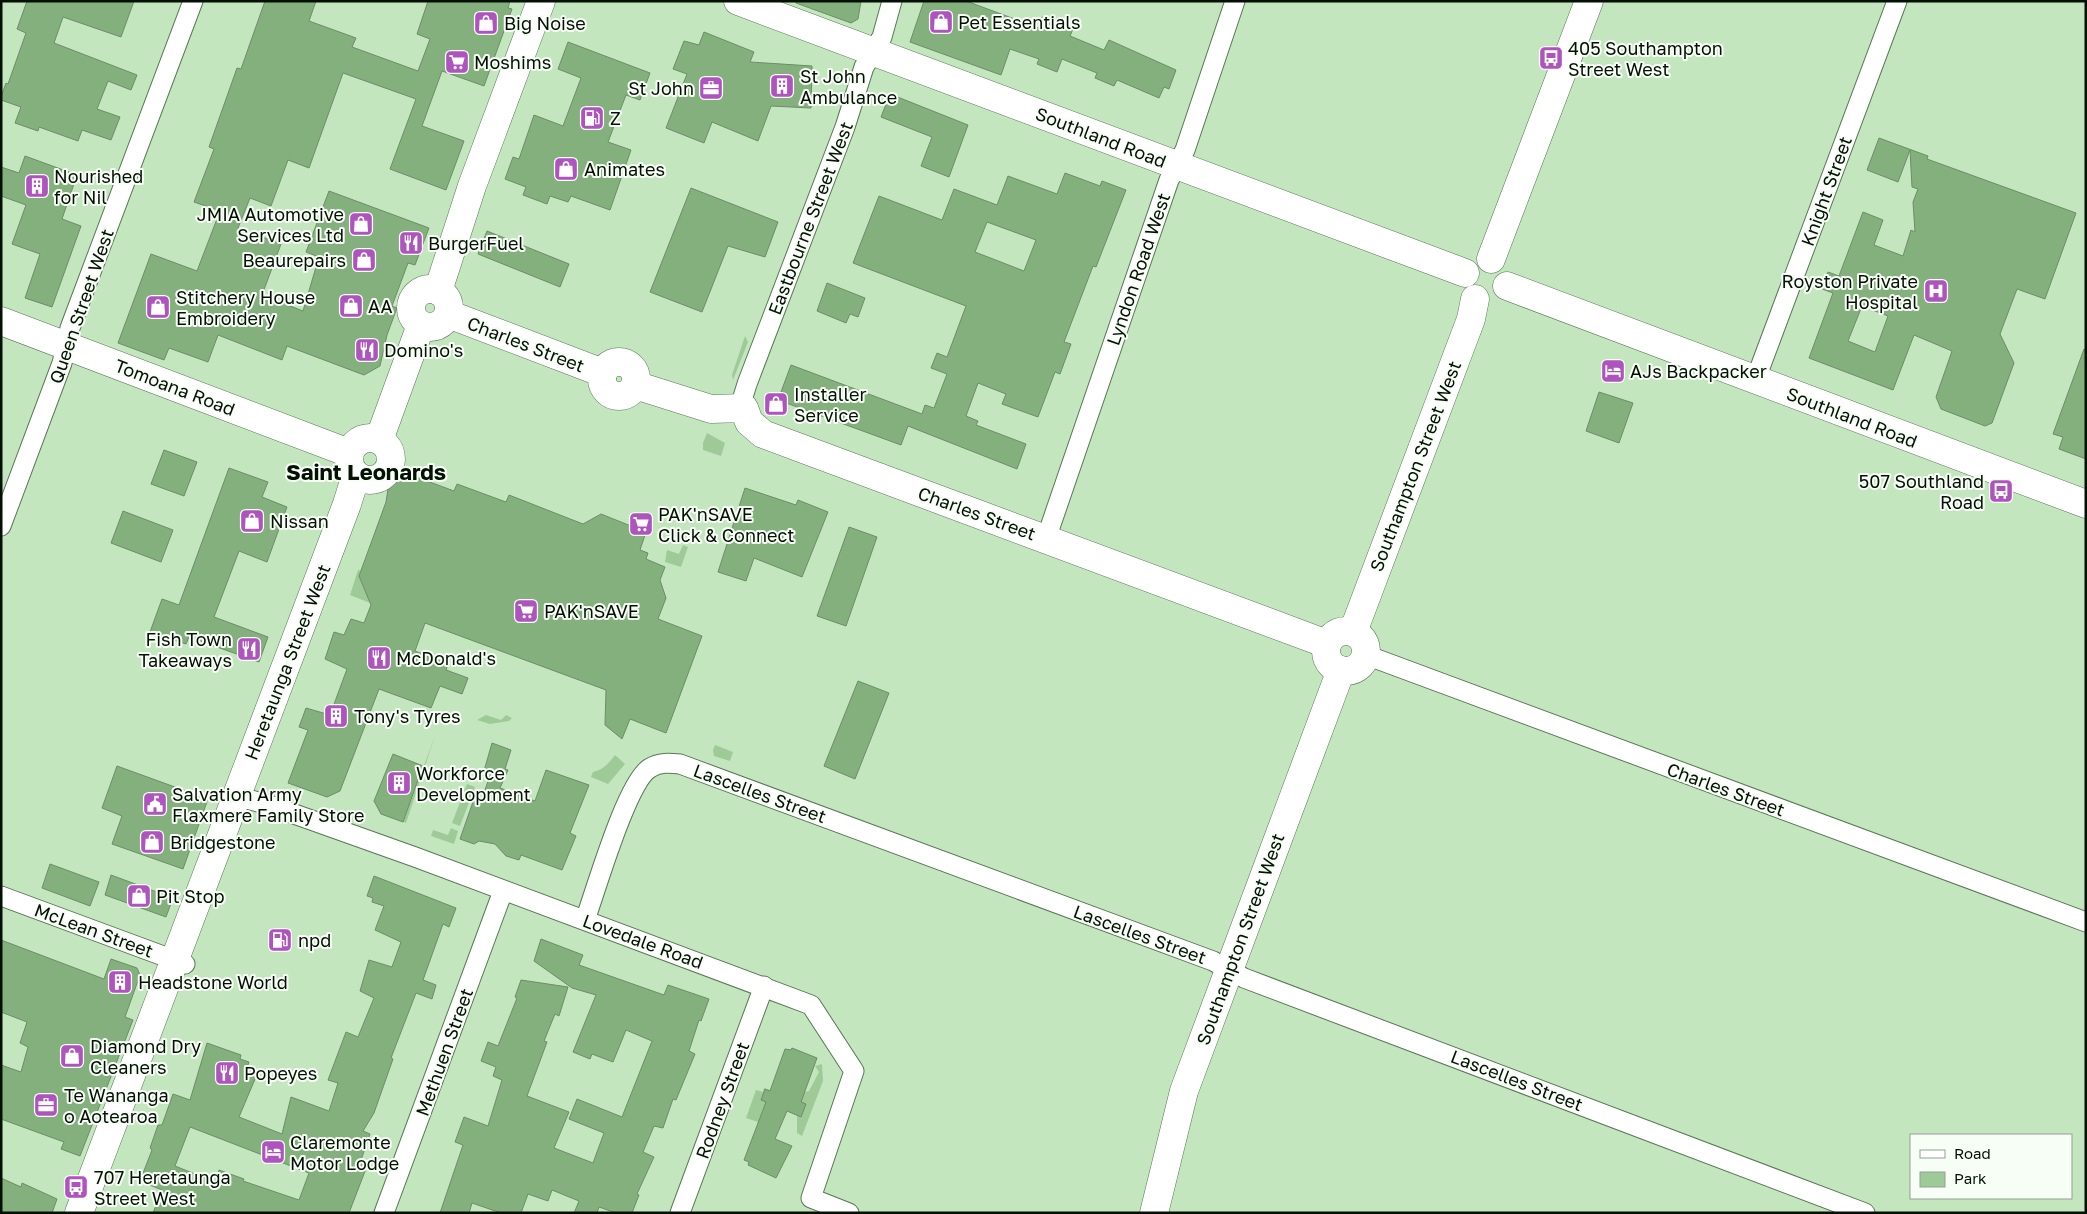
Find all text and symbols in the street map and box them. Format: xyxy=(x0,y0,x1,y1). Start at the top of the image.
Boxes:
shop icon: Pet Essentials xyxy=(928,9,954,35)
shop icon: Big Noise xyxy=(473,10,499,36)
place label: Pet Essentials xyxy=(958,11,1081,33)
place label: Big Noise xyxy=(504,12,586,34)
place label: 405 Southampton Street West xyxy=(1568,37,1723,80)
bus stop icon: 405 Southampton Street West xyxy=(1538,45,1564,71)
supermarket icon: Moshims xyxy=(444,49,470,75)
place label: Moshims xyxy=(474,51,551,73)
place label: St John Ambulance xyxy=(800,65,897,108)
building icon: St John Ambulance xyxy=(769,73,795,99)
office icon: St John xyxy=(698,75,724,101)
place label: St John xyxy=(628,77,694,99)
street label: Southland Road xyxy=(1033,102,1169,172)
fuel station icon: Z xyxy=(579,105,605,131)
place label: Z xyxy=(610,107,621,129)
street label: Eastbourne Street West xyxy=(763,118,857,318)
street label: Knight Street xyxy=(1796,133,1856,249)
shop icon: Animates xyxy=(553,156,579,182)
place label: Animates xyxy=(584,158,665,180)
place label: Nourished for Nil xyxy=(54,165,143,208)
building icon: Nourished for Nil xyxy=(24,173,50,199)
street label: Lyndon Road West xyxy=(1102,190,1174,348)
place label: JMIA Automotive Services Ltd xyxy=(197,203,344,246)
shop icon: JMIA Automotive Services Ltd xyxy=(348,211,374,237)
street label: Queen Street West xyxy=(44,226,118,386)
restaurant icon: BurgerFuel xyxy=(398,230,424,256)
place label: BurgerFuel xyxy=(428,232,524,254)
shop icon: Beaurepairs xyxy=(351,247,377,273)
place label: Beaurepairs xyxy=(243,249,346,271)
place label: Royston Private Hospital xyxy=(1782,270,1918,313)
hospital icon: Royston Private Hospital xyxy=(1923,278,1949,304)
place label: Stitchery House Embroidery xyxy=(176,286,315,329)
shop icon: AA xyxy=(338,293,364,319)
shop icon: Stitchery House Embroidery xyxy=(145,294,171,320)
place label: AA xyxy=(368,295,392,317)
street label: Charles Street xyxy=(464,312,588,376)
restaurant icon: Domino's xyxy=(354,337,380,363)
place label: Domino's xyxy=(384,339,463,361)
street label: Tomoana Road xyxy=(112,354,238,420)
street label: Southampton Street West xyxy=(1365,358,1465,574)
hotel icon: AJs Backpacker xyxy=(1600,358,1626,384)
place label: AJs Backpacker xyxy=(1630,360,1767,382)
street label: Southland Road xyxy=(1784,382,1920,452)
place label: Installer Service xyxy=(794,383,866,426)
shop icon: Installer Service xyxy=(763,391,789,417)
district label: Saint Leonards xyxy=(286,458,446,485)
place label: 507 Southland Road xyxy=(1859,470,1984,513)
bus stop icon: 507 Southland Road xyxy=(1988,478,2014,504)
street label: Charles Street xyxy=(915,481,1039,545)
place label: PAK'nSAVE Click & Connect xyxy=(658,503,795,546)
shop icon: Nissan xyxy=(239,508,265,534)
place label: Nissan xyxy=(270,510,329,532)
supermarket icon: PAK'nSAVE Click & Connect xyxy=(628,511,654,537)
street label: Heretaunga Street West xyxy=(239,561,335,763)
supermarket icon: PAK'nSAVE xyxy=(513,598,539,624)
place label: PAK'nSAVE xyxy=(544,600,639,622)
place label: Fish Town Takeaways xyxy=(138,628,232,671)
restaurant icon: Fish Town Takeaways xyxy=(236,636,262,662)
restaurant icon: McDonald's xyxy=(366,645,392,671)
place label: McDonald's xyxy=(396,647,496,669)
building icon: Tony's Tyres xyxy=(323,703,349,729)
place label: Tony's Tyres xyxy=(354,705,460,727)
street label: Charles Street xyxy=(1664,757,1788,821)
street label: Lascelles Street xyxy=(691,759,829,827)
place label: Workforce Development xyxy=(416,762,531,805)
building icon: Workforce Development xyxy=(386,770,412,796)
place label: Salvation Army Flaxmere Family Store xyxy=(172,783,364,826)
public building icon: Salvation Army Flaxmere Family Store xyxy=(142,791,168,817)
shop icon: Bridgestone xyxy=(139,829,165,855)
street label: Southampton Street West xyxy=(1191,830,1289,1048)
place label: Bridgestone xyxy=(170,831,276,853)
shop icon: Pit Stop xyxy=(126,883,152,909)
place label: Pit Stop xyxy=(156,885,225,907)
street label: McLean Street xyxy=(32,898,156,962)
street label: Lascelles Street xyxy=(1071,900,1209,968)
street label: Lovedale Road xyxy=(580,909,706,973)
fuel station icon: npd xyxy=(267,927,293,953)
place label: npd xyxy=(298,929,331,951)
building icon: Headstone World xyxy=(107,969,133,995)
place label: Headstone World xyxy=(138,971,288,993)
street label: Methuen Street xyxy=(411,985,477,1119)
place label: Diamond Dry Cleaners xyxy=(90,1035,201,1078)
street label: Rodney Street xyxy=(691,1038,753,1162)
shop icon: Diamond Dry Cleaners xyxy=(59,1043,85,1069)
street label: Lascelles Street xyxy=(1448,1045,1586,1115)
restaurant icon: Popeyes xyxy=(214,1060,240,1086)
place label: Popeyes xyxy=(244,1062,317,1084)
place label: Te Wananga o Aotearoa xyxy=(64,1084,169,1127)
office icon: Te Wananga o Aotearoa xyxy=(33,1092,59,1118)
place label: Claremonte Motor Lodge xyxy=(290,1131,399,1174)
legend xyxy=(1910,1134,2072,1199)
hotel icon: Claremonte Motor Lodge xyxy=(260,1139,286,1165)
text: Road xyxy=(1954,1144,1991,1162)
place label: 707 Heretaunga Street West xyxy=(94,1166,231,1209)
text: Park xyxy=(1954,1169,1987,1187)
bus stop icon: 707 Heretaunga Street West xyxy=(63,1174,89,1200)

